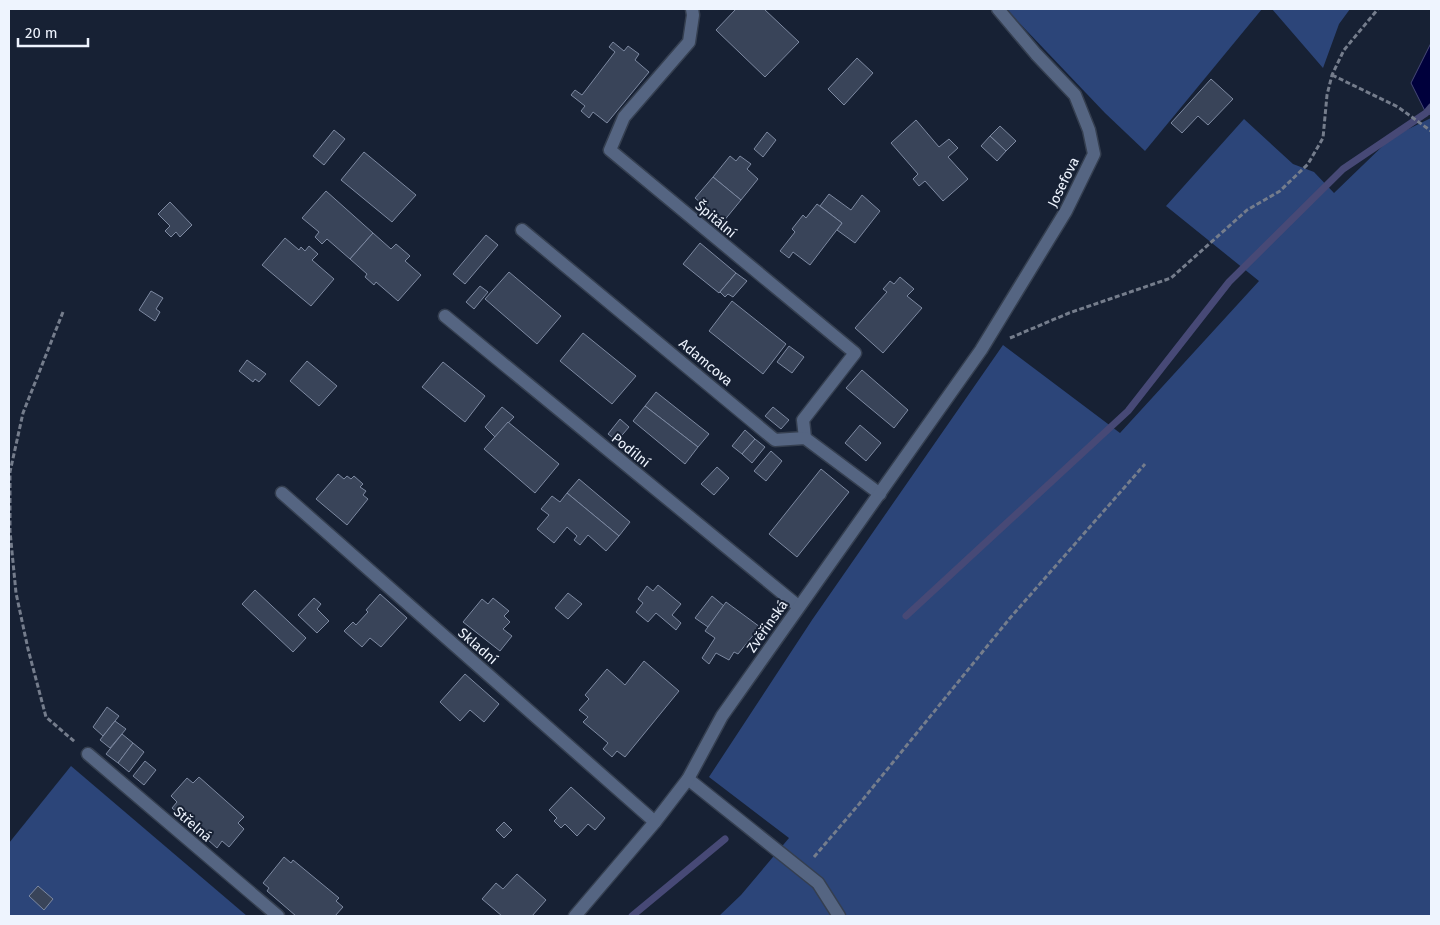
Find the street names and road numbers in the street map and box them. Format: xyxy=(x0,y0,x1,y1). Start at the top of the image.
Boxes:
street label: Josefova xyxy=(1044,154,1083,210)
street label: Špitální xyxy=(692,196,740,242)
street label: Adamcova xyxy=(675,335,736,390)
street label: Podílní xyxy=(608,430,653,471)
street label: Zvěřinská xyxy=(743,597,792,656)
street label: Skladní xyxy=(454,625,501,668)
street label: Střelná xyxy=(170,803,215,846)

